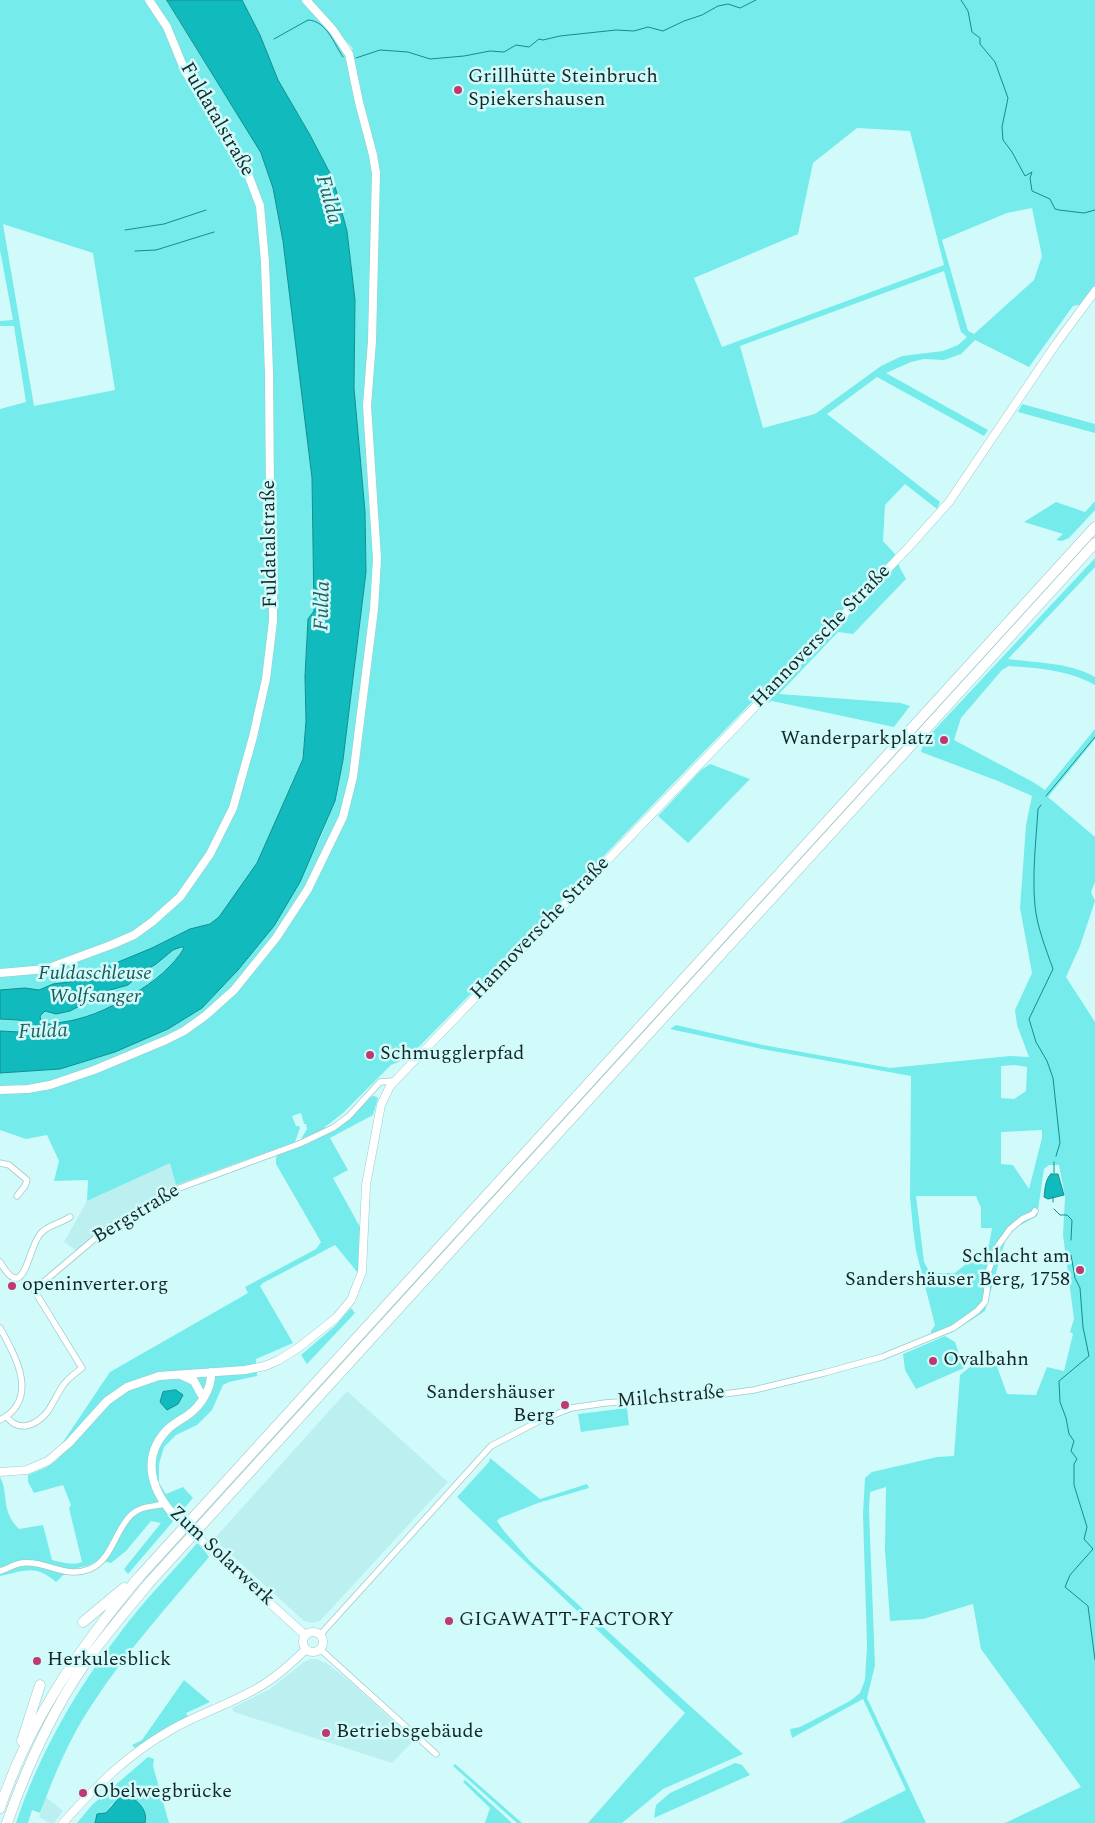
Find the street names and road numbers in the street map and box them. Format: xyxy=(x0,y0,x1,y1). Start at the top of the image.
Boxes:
street label: Fuldatalstraße xyxy=(174,59,258,181)
street label: Fuldatalstraße xyxy=(258,480,284,608)
street label: Hannoversche Straße xyxy=(748,560,896,714)
street label: Hannoversche Straße xyxy=(467,852,615,1006)
street label: Bergstraße xyxy=(89,1180,185,1250)
street label: Milchstraße xyxy=(616,1381,726,1415)
street label: Zum Solarwerk xyxy=(163,1502,279,1612)

